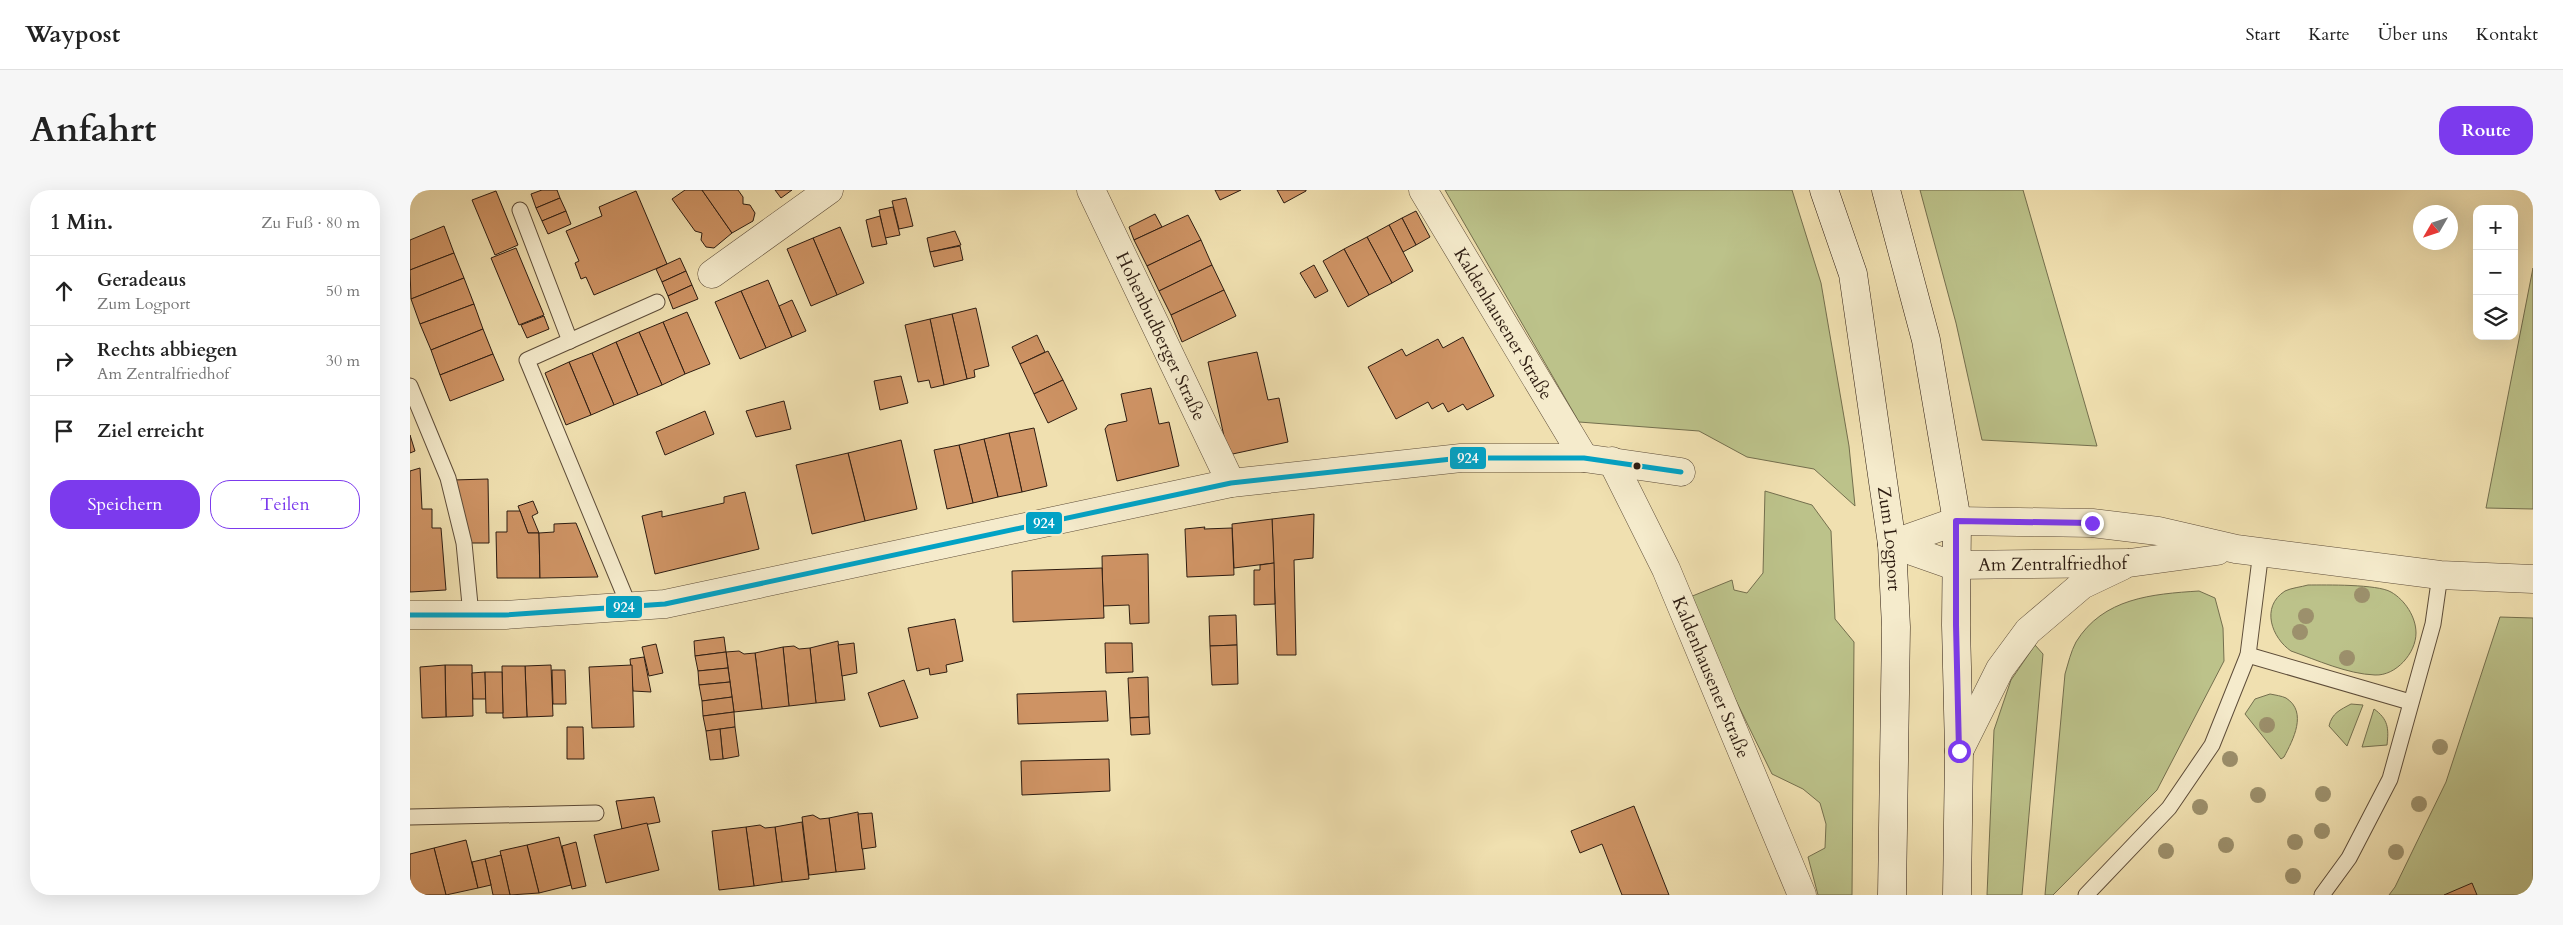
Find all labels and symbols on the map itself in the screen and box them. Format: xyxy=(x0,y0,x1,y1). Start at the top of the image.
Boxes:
north arrow xyxy=(2413,205,2458,250)
street label: Kaldenhausener Straße xyxy=(1448,243,1559,404)
street label: Hohenbudberger Straße xyxy=(1110,248,1212,425)
line badge: 924 xyxy=(1449,446,1487,470)
text: 924 xyxy=(1457,449,1479,468)
unlabelled marker xyxy=(1632,461,1642,471)
street label: Zum Logport xyxy=(1871,485,1907,592)
line badge: 924 xyxy=(1025,511,1063,535)
route end xyxy=(2081,512,2104,535)
text: 924 xyxy=(1033,514,1055,533)
street label: Am Zentralfriedhof xyxy=(1978,550,2131,577)
street label: Kaldenhausener Straße xyxy=(1666,592,1756,762)
line badge: 924 xyxy=(605,595,643,619)
text: 924 xyxy=(613,598,635,617)
route start xyxy=(1948,740,1971,763)

